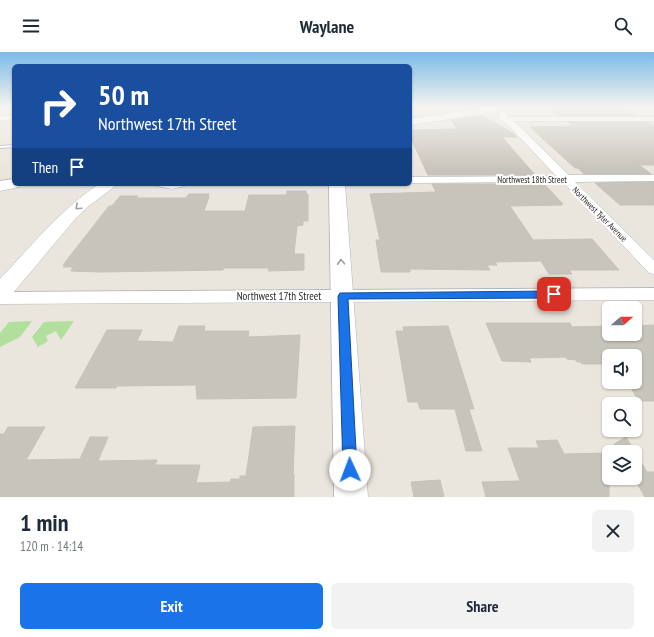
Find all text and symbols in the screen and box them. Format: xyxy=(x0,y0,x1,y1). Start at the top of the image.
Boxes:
icon: menu xyxy=(20,15,42,37)
text: Waylane xyxy=(300,15,354,38)
icon: search xyxy=(612,15,634,37)
text: 50 m xyxy=(98,76,149,113)
icon: right xyxy=(32,80,84,132)
text: Northwest 17th Street xyxy=(98,112,236,135)
icon: arrive xyxy=(66,156,88,178)
text: Then xyxy=(32,158,58,177)
street label: Northwest 18th Street xyxy=(497,174,567,185)
street label: Northwest Tyler Avenue xyxy=(570,184,630,244)
one-way arrow xyxy=(75,202,83,210)
one-way arrow xyxy=(337,259,346,265)
pin xyxy=(537,277,571,311)
icon: arrive xyxy=(543,283,565,305)
street label: Northwest 17th Street xyxy=(237,289,321,303)
north arrow xyxy=(602,301,642,341)
map controls xyxy=(602,301,642,485)
button: sound xyxy=(602,349,642,389)
button: search xyxy=(602,397,642,437)
button: layers xyxy=(602,445,642,485)
position arrow xyxy=(329,449,371,491)
text: 1 min xyxy=(20,507,68,538)
button: close xyxy=(592,510,634,552)
text: 120 m · 14:14 xyxy=(20,538,83,555)
button: Exit xyxy=(20,583,323,629)
button: Share xyxy=(331,583,634,629)

